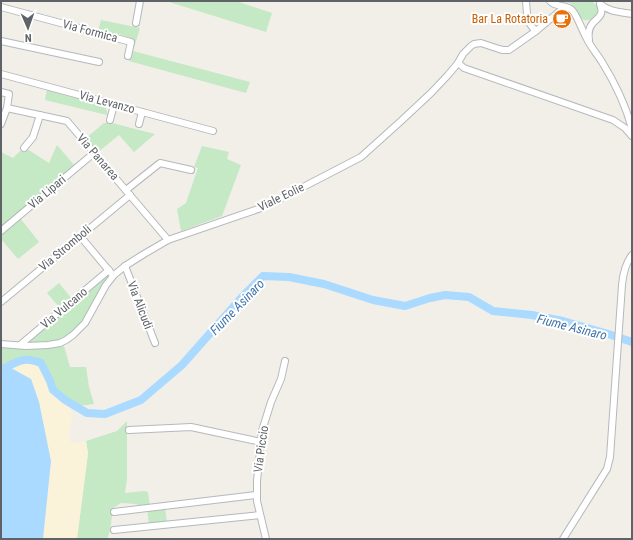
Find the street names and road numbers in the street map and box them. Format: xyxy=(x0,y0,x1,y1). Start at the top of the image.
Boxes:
street label: Via Formica xyxy=(61,17,119,45)
street label: Via Levanzo xyxy=(78,88,136,116)
street label: Via Panarea xyxy=(74,131,122,183)
street label: Via Lipari xyxy=(25,172,69,212)
street label: Viale Eolie xyxy=(256,180,307,214)
street label: Via Stromboli xyxy=(36,222,94,274)
street label: Via Alicudi xyxy=(124,279,156,331)
street label: Via Vulcano xyxy=(38,285,90,331)
street label: Via Piccio xyxy=(251,425,271,473)

